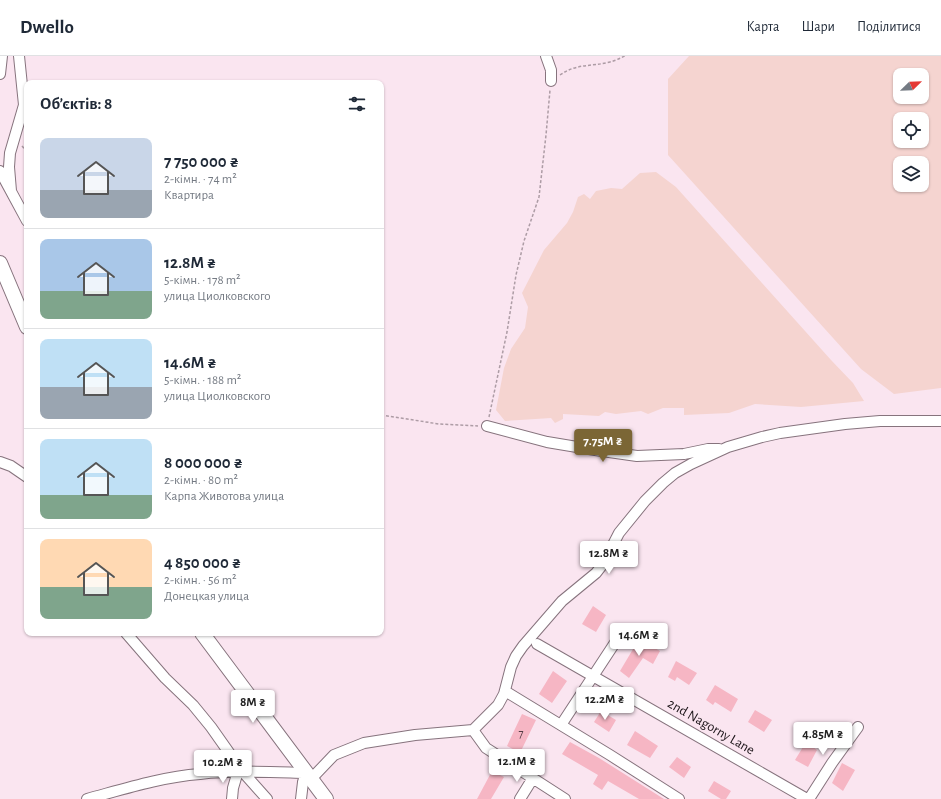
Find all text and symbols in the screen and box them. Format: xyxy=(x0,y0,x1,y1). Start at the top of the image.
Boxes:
text: Dwello xyxy=(20,18,74,37)
text: Карта xyxy=(747,20,779,34)
text: Шари xyxy=(801,20,835,34)
text: Поділитися xyxy=(857,20,921,34)
north arrow xyxy=(893,68,929,104)
map controls xyxy=(893,68,929,192)
icon: filters xyxy=(346,93,368,115)
text: Об’єктів: 8 xyxy=(40,95,112,112)
button: locate xyxy=(893,112,929,148)
text: 7 750 000 ₴ xyxy=(164,153,239,170)
icon: home xyxy=(72,154,120,202)
button: layers xyxy=(893,156,929,192)
text: 2-кімн. · 74 m² xyxy=(164,173,237,186)
text: Квартира xyxy=(164,189,214,202)
text: 12.8M ₴ xyxy=(164,254,216,271)
icon: home xyxy=(72,255,120,303)
text: 5-кімн. · 178 m² xyxy=(164,274,241,287)
text: улица Циолковского xyxy=(164,290,271,303)
text: 14.6M ₴ xyxy=(164,354,217,371)
icon: home xyxy=(72,355,120,403)
text: 5-кімн. · 188 m² xyxy=(164,374,241,387)
text: улица Циолковского xyxy=(164,390,271,403)
pin: 7.75M ₴ xyxy=(566,429,640,463)
text: 7.75M ₴ xyxy=(583,435,623,448)
text: 8 000 000 ₴ xyxy=(164,454,243,471)
icon: home xyxy=(72,455,120,503)
text: 2-кімн. · 80 m² xyxy=(164,474,238,487)
text: Карпа Животова улица xyxy=(164,490,284,503)
pin: 12.8M ₴ xyxy=(572,541,646,575)
text: 12.8M ₴ xyxy=(589,547,629,560)
text: 4 850 000 ₴ xyxy=(164,554,241,571)
icon: home xyxy=(72,555,120,603)
text: 2-кімн. · 56 m² xyxy=(164,574,237,587)
text: Донецкая улица xyxy=(164,590,249,603)
pin: 14.6M ₴ xyxy=(602,623,676,657)
text: 14.6M ₴ xyxy=(619,629,659,642)
pin: 12.2M ₴ xyxy=(568,687,642,721)
pin: 8M ₴ xyxy=(229,690,277,724)
text: 12.2M ₴ xyxy=(585,693,625,706)
text: 8M ₴ xyxy=(240,696,266,709)
street label: 2nd Nagorny Lane xyxy=(665,696,757,758)
pin: 4.85M ₴ xyxy=(786,722,860,756)
house number: 7 xyxy=(518,727,524,739)
text: 4.85M ₴ xyxy=(802,728,844,741)
pin: 12.1M ₴ xyxy=(480,749,554,783)
pin: 10.2M ₴ xyxy=(186,750,260,784)
text: 12.1M ₴ xyxy=(498,755,536,768)
text: 10.2M ₴ xyxy=(203,756,243,769)

